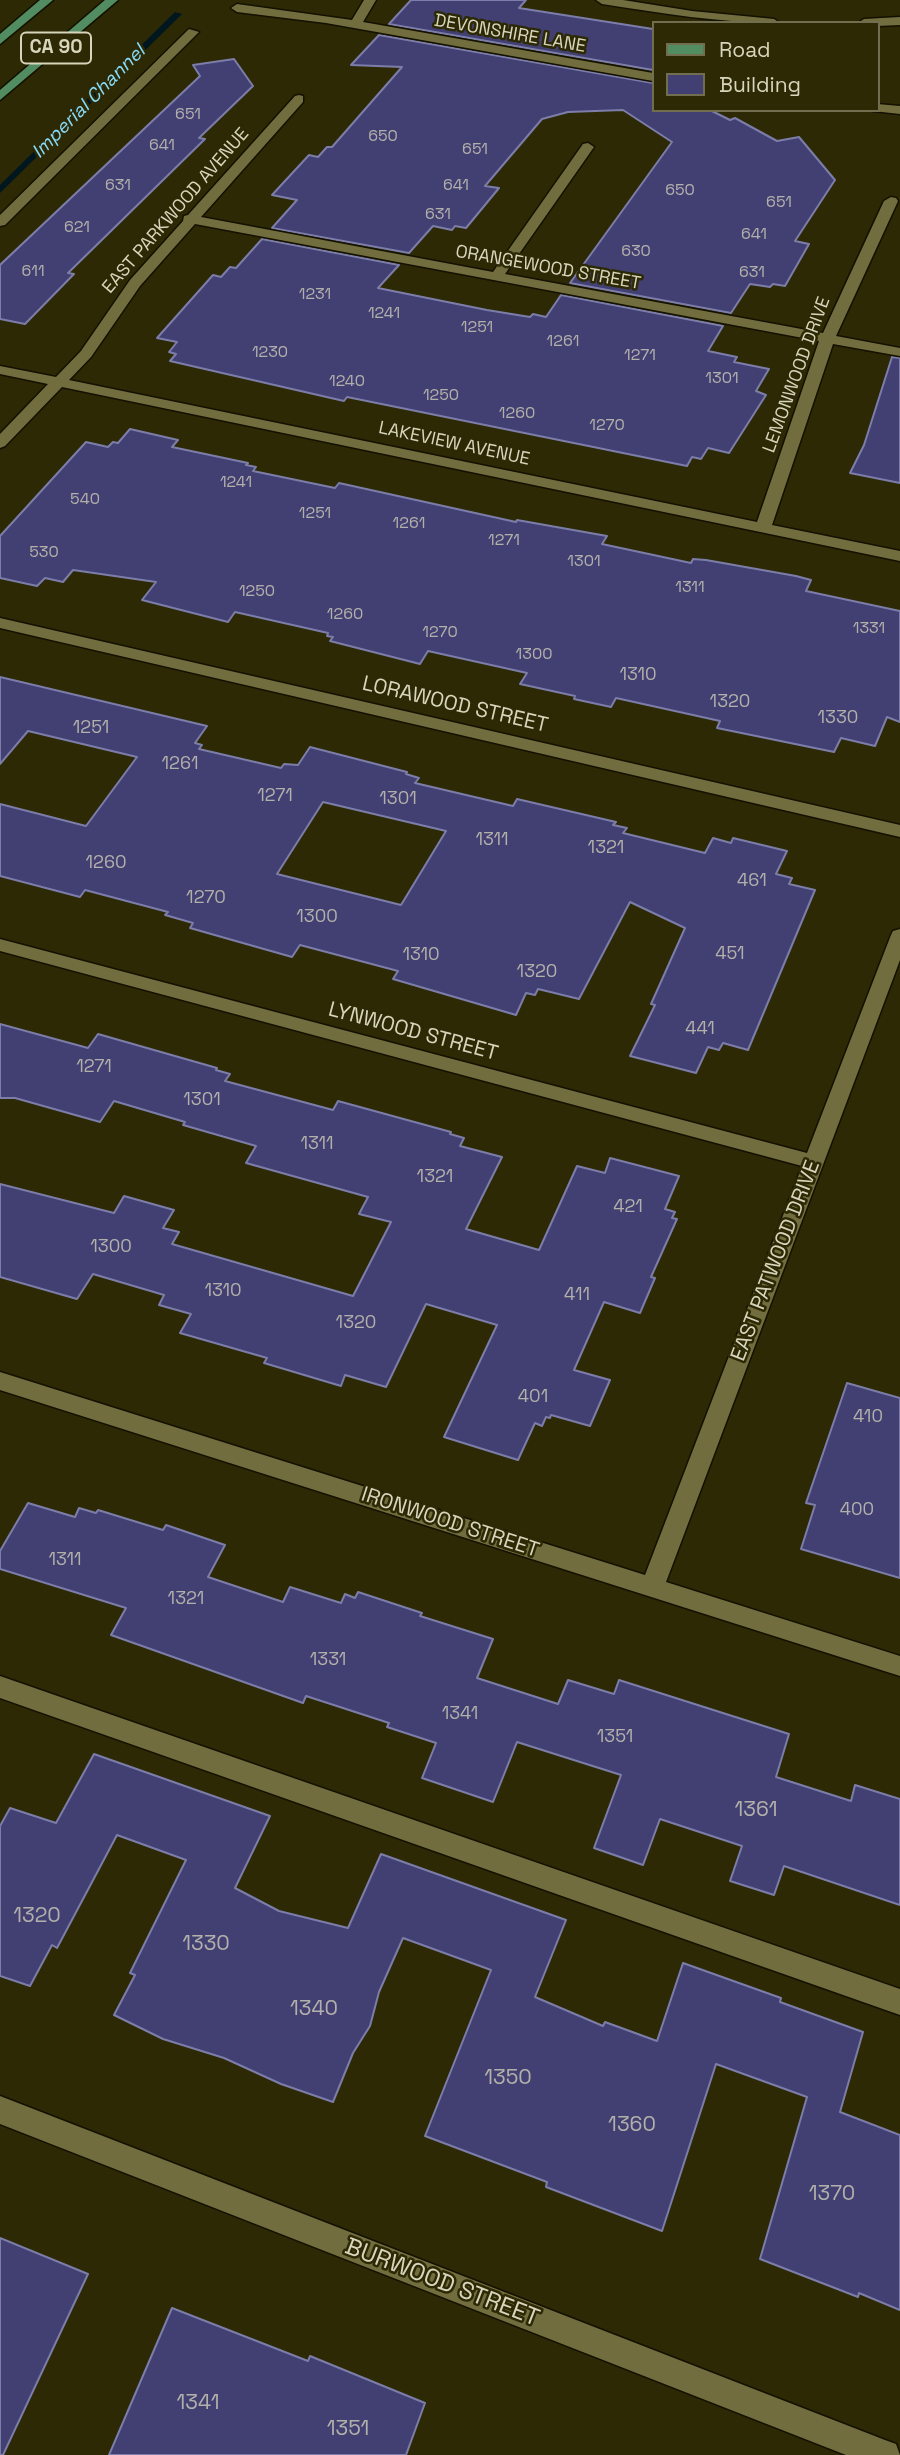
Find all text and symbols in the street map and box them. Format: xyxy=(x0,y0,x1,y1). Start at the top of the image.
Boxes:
street label: DEVONSHIRE LANE xyxy=(433,10,587,58)
legend xyxy=(652,21,879,112)
road number: CA 90 xyxy=(21,32,91,64)
text: Road xyxy=(719,36,771,63)
water label: Imperial Channel xyxy=(28,41,150,163)
text: Building xyxy=(719,71,801,98)
house number: 651 xyxy=(175,105,201,125)
street label: EAST PARKWOOD AVENUE xyxy=(98,124,254,298)
house number: 650 xyxy=(368,127,398,147)
house number: 641 xyxy=(149,136,175,156)
house number: 651 xyxy=(462,140,488,160)
house number: 631 xyxy=(105,176,131,196)
house number: 641 xyxy=(443,176,469,196)
house number: 650 xyxy=(665,181,695,201)
house number: 651 xyxy=(766,193,792,213)
house number: 631 xyxy=(425,205,451,225)
house number: 621 xyxy=(64,218,90,238)
house number: 641 xyxy=(741,225,767,245)
street label: ORANGEWOOD STREET xyxy=(454,241,642,295)
house number: 630 xyxy=(621,242,651,262)
house number: 611 xyxy=(21,262,45,282)
house number: 631 xyxy=(739,263,765,283)
house number: 1231 xyxy=(299,285,331,305)
street label: LEMONWOOD DRIVE xyxy=(759,294,835,456)
house number: 1241 xyxy=(368,304,400,324)
house number: 1251 xyxy=(461,318,493,338)
house number: 1261 xyxy=(547,332,579,352)
house number: 1230 xyxy=(252,343,288,363)
house number: 1271 xyxy=(624,346,656,366)
house number: 1301 xyxy=(705,369,739,389)
house number: 1240 xyxy=(329,372,365,392)
house number: 1250 xyxy=(423,386,459,406)
house number: 1260 xyxy=(499,404,535,424)
house number: 1270 xyxy=(589,416,625,436)
street label: LAKEVIEW AVENUE xyxy=(376,417,532,471)
house number: 1241 xyxy=(220,473,252,493)
house number: 540 xyxy=(70,490,100,510)
house number: 1251 xyxy=(299,504,331,524)
house number: 1261 xyxy=(393,514,425,534)
house number: 1271 xyxy=(488,531,520,551)
house number: 530 xyxy=(29,543,59,563)
house number: 1301 xyxy=(567,552,601,572)
house number: 1311 xyxy=(675,578,705,598)
house number: 1250 xyxy=(239,582,275,602)
house number: 1260 xyxy=(327,605,363,625)
house number: 1331 xyxy=(853,619,885,639)
house number: 1270 xyxy=(422,623,458,643)
house number: 1300 xyxy=(516,645,552,665)
house number: 1310 xyxy=(619,664,657,686)
street label: LORAWOOD STREET xyxy=(360,671,550,739)
house number: 1320 xyxy=(710,691,750,713)
house number: 1330 xyxy=(818,707,858,729)
house number: 1251 xyxy=(73,717,109,739)
house number: 1261 xyxy=(162,753,198,775)
house number: 1271 xyxy=(257,785,293,807)
house number: 1301 xyxy=(379,788,417,810)
house number: 1311 xyxy=(475,829,509,851)
house number: 1321 xyxy=(588,837,624,859)
house number: 1260 xyxy=(86,852,126,874)
house number: 461 xyxy=(737,870,767,892)
house number: 1270 xyxy=(186,887,226,909)
house number: 1300 xyxy=(296,906,338,928)
house number: 451 xyxy=(715,943,745,965)
house number: 1310 xyxy=(402,944,440,966)
house number: 1320 xyxy=(517,961,557,983)
street label: LYNWOOD STREET xyxy=(325,997,501,1067)
house number: 441 xyxy=(685,1018,715,1040)
house number: 1271 xyxy=(76,1056,112,1078)
house number: 1301 xyxy=(183,1089,221,1111)
house number: 1311 xyxy=(300,1133,334,1155)
street label: EAST PATWOOD DRIVE xyxy=(726,1157,826,1365)
house number: 1321 xyxy=(417,1166,453,1188)
house number: 421 xyxy=(613,1196,643,1218)
house number: 1300 xyxy=(90,1236,132,1258)
house number: 1310 xyxy=(204,1280,242,1302)
house number: 411 xyxy=(564,1284,590,1306)
house number: 1320 xyxy=(336,1312,376,1334)
house number: 401 xyxy=(518,1386,548,1408)
house number: 410 xyxy=(853,1406,883,1428)
street label: IRONWOOD STREET xyxy=(358,1482,542,1564)
house number: 400 xyxy=(840,1499,874,1521)
house number: 1311 xyxy=(48,1549,82,1571)
house number: 1321 xyxy=(168,1588,204,1610)
house number: 1331 xyxy=(310,1649,346,1671)
house number: 1341 xyxy=(442,1703,478,1725)
house number: 1351 xyxy=(597,1726,633,1748)
house number: 1361 xyxy=(734,1797,778,1823)
house number: 1320 xyxy=(13,1903,61,1929)
house number: 1330 xyxy=(182,1931,230,1957)
house number: 1340 xyxy=(290,1996,338,2022)
house number: 1350 xyxy=(484,2065,532,2091)
house number: 1360 xyxy=(608,2112,656,2138)
house number: 1370 xyxy=(809,2181,855,2207)
street label: BURWOOD STREET xyxy=(341,2233,543,2333)
house number: 1341 xyxy=(177,2390,219,2416)
house number: 1351 xyxy=(327,2416,369,2442)

